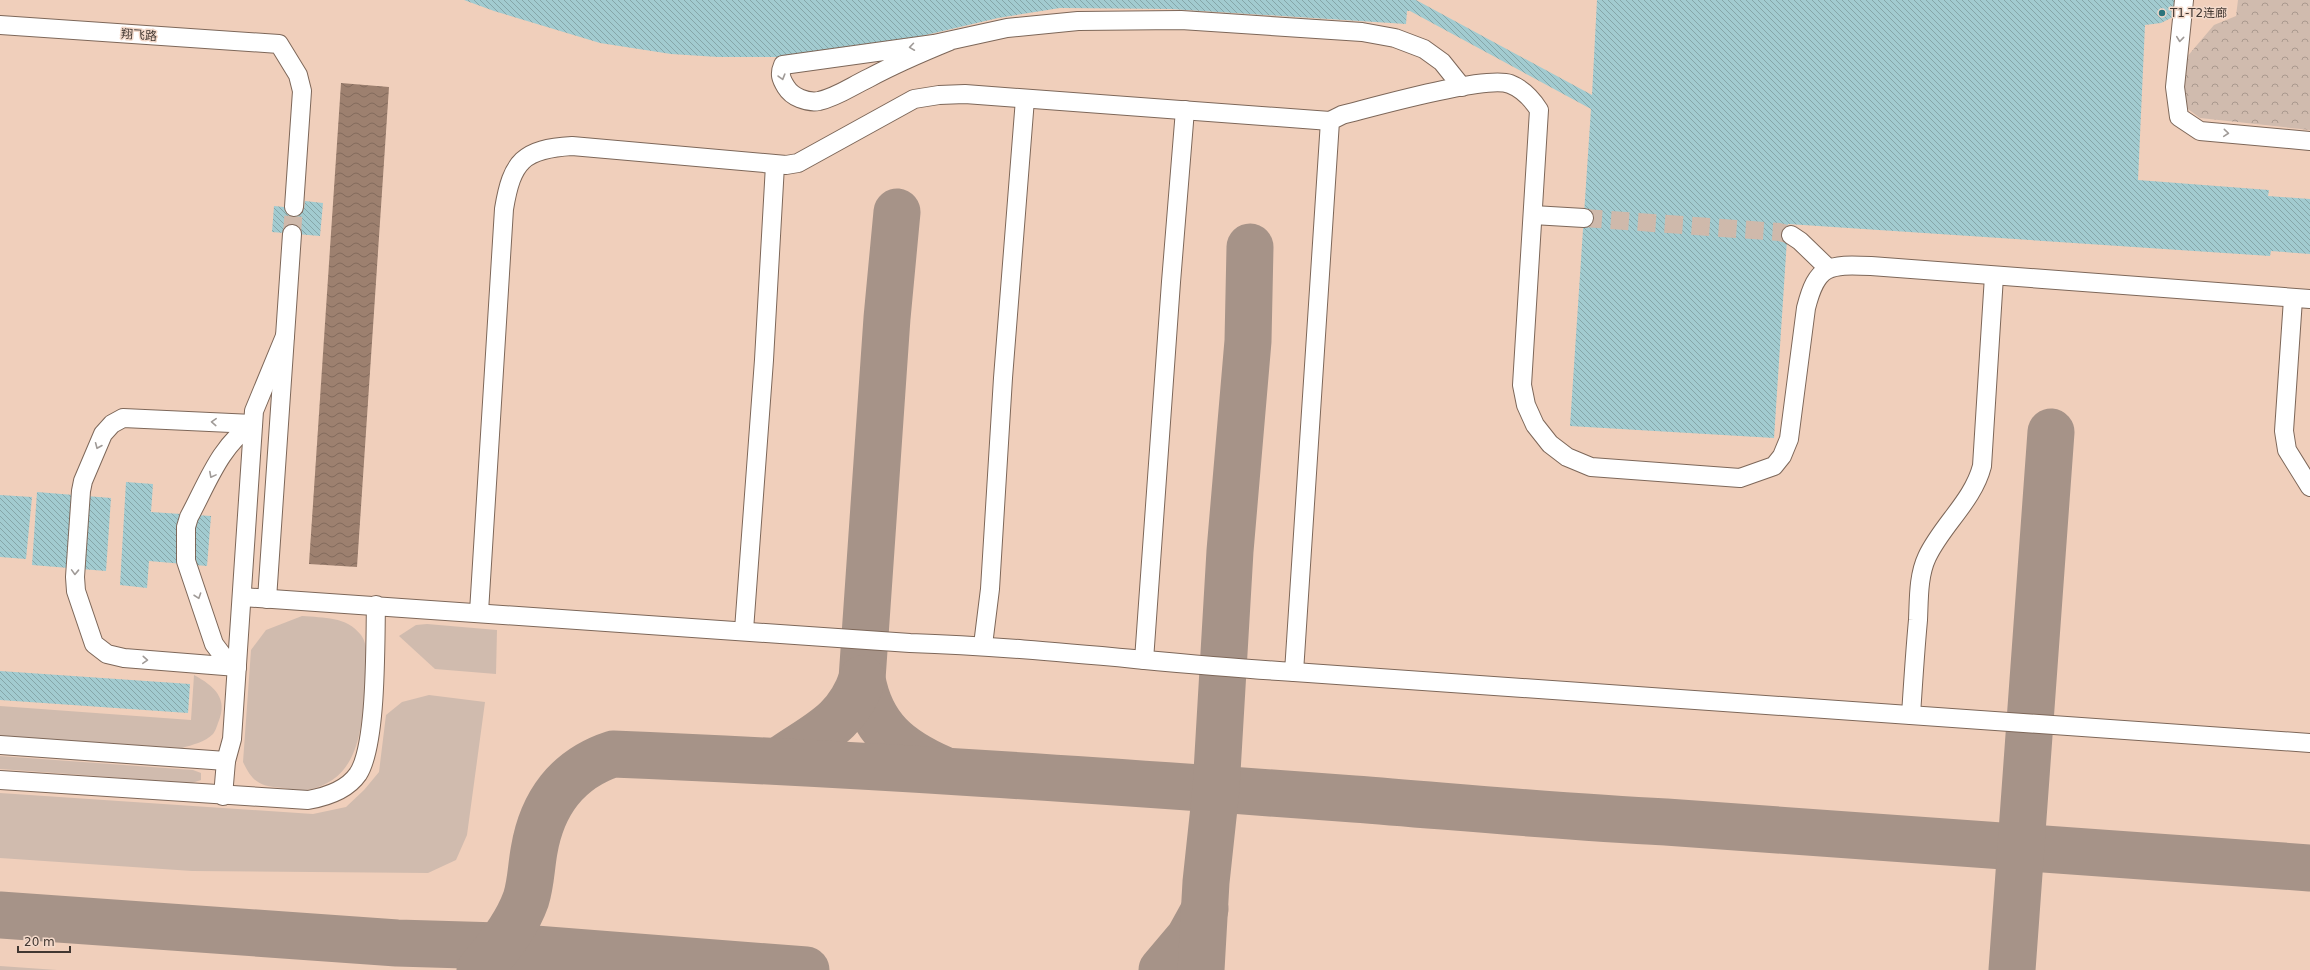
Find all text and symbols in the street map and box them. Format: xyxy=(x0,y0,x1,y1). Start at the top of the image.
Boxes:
place label: T1-T2连廊 xyxy=(2169,6,2227,20)
marker: T1-T2连廊 xyxy=(2157,8,2167,18)
street label: 翔飞路 xyxy=(121,27,157,43)
one-way arrow xyxy=(2176,36,2185,42)
one-way arrow xyxy=(909,42,915,51)
one-way arrow xyxy=(777,74,786,81)
one-way arrow xyxy=(2223,129,2229,138)
one-way arrow xyxy=(211,417,217,426)
one-way arrow xyxy=(95,442,103,449)
one-way arrow xyxy=(209,470,216,478)
one-way arrow xyxy=(71,569,80,575)
one-way arrow xyxy=(193,593,202,600)
one-way arrow xyxy=(142,655,148,664)
scale bar xyxy=(18,928,70,954)
text: 20 m xyxy=(24,935,55,949)

